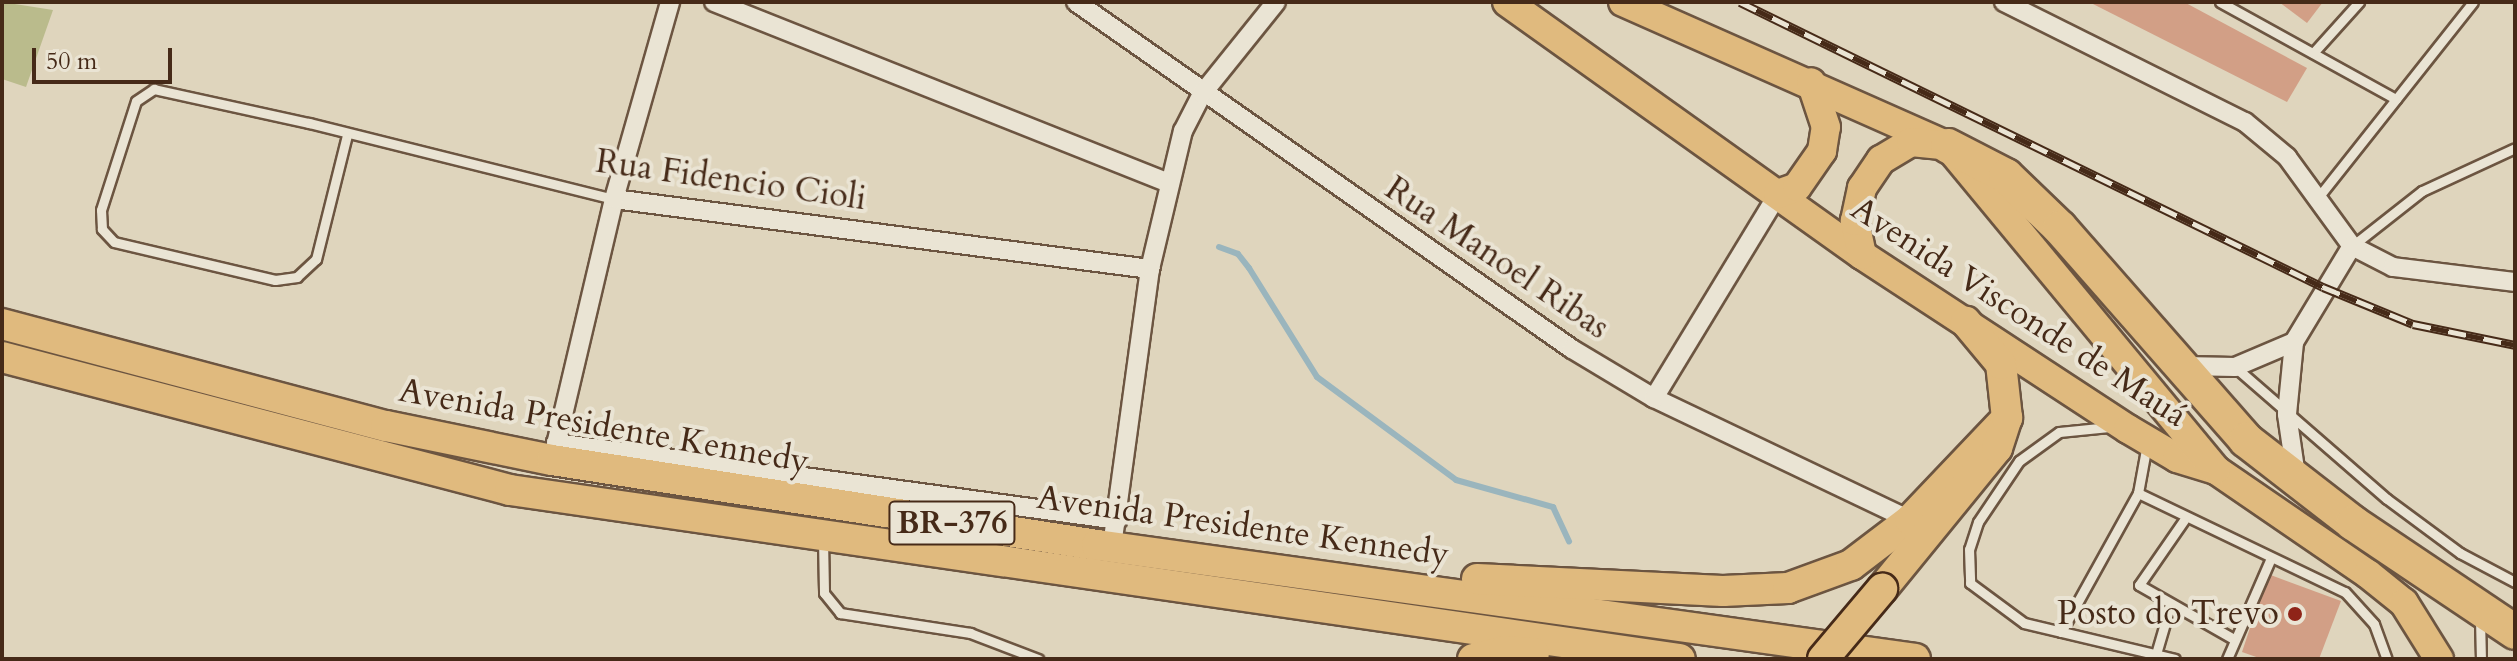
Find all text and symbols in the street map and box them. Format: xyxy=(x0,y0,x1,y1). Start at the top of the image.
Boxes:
scale bar xyxy=(36,32,176,82)
text: 50 m xyxy=(46,45,97,78)
street label: Rua Fidencio Cioli xyxy=(593,141,869,219)
street label: Rua Manoel Ribas xyxy=(1377,168,1617,348)
street label: Avenida Visconde de Mauá xyxy=(1843,188,2195,436)
street label: Avenida Presidente Kennedy xyxy=(396,370,812,482)
street label: Avenida Presidente Kennedy xyxy=(1034,477,1452,575)
road number: BR-376 xyxy=(888,495,1016,551)
place label: Posto do Trevo xyxy=(2057,594,2279,634)
marker: Posto do Trevo xyxy=(2286,605,2304,623)

